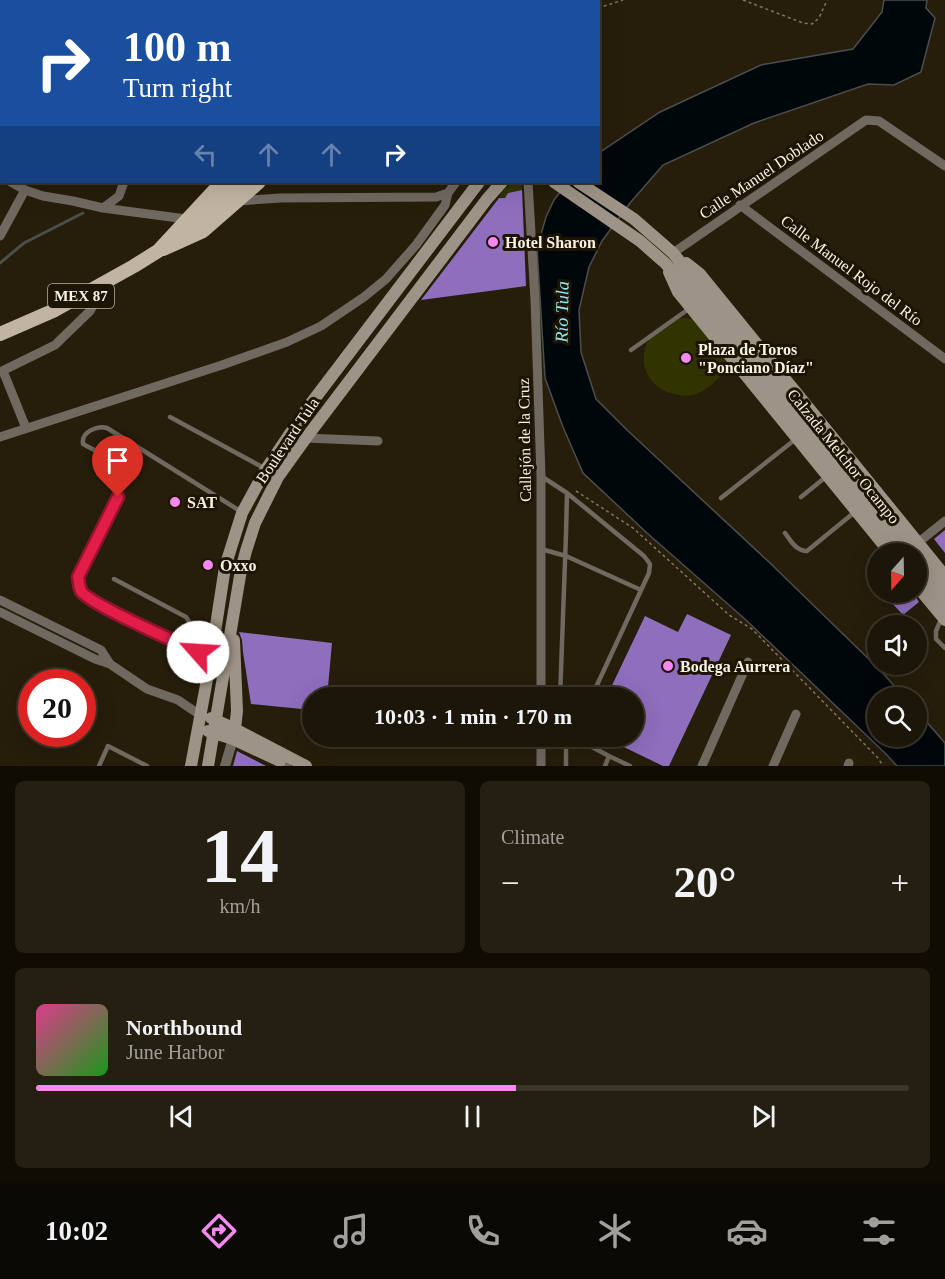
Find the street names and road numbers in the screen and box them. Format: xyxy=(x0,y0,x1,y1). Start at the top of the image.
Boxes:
street label: Calle Manuel Doblado xyxy=(696,127,826,222)
street label: Calle Manuel Rojo del Río xyxy=(777,212,926,330)
road number: MEX 87 xyxy=(48,284,114,308)
street label: Callejón de la Cruz xyxy=(515,378,535,502)
street label: Calzada Melchor Ocampo xyxy=(783,386,903,528)
street label: Boulevard Tula xyxy=(253,394,322,486)

